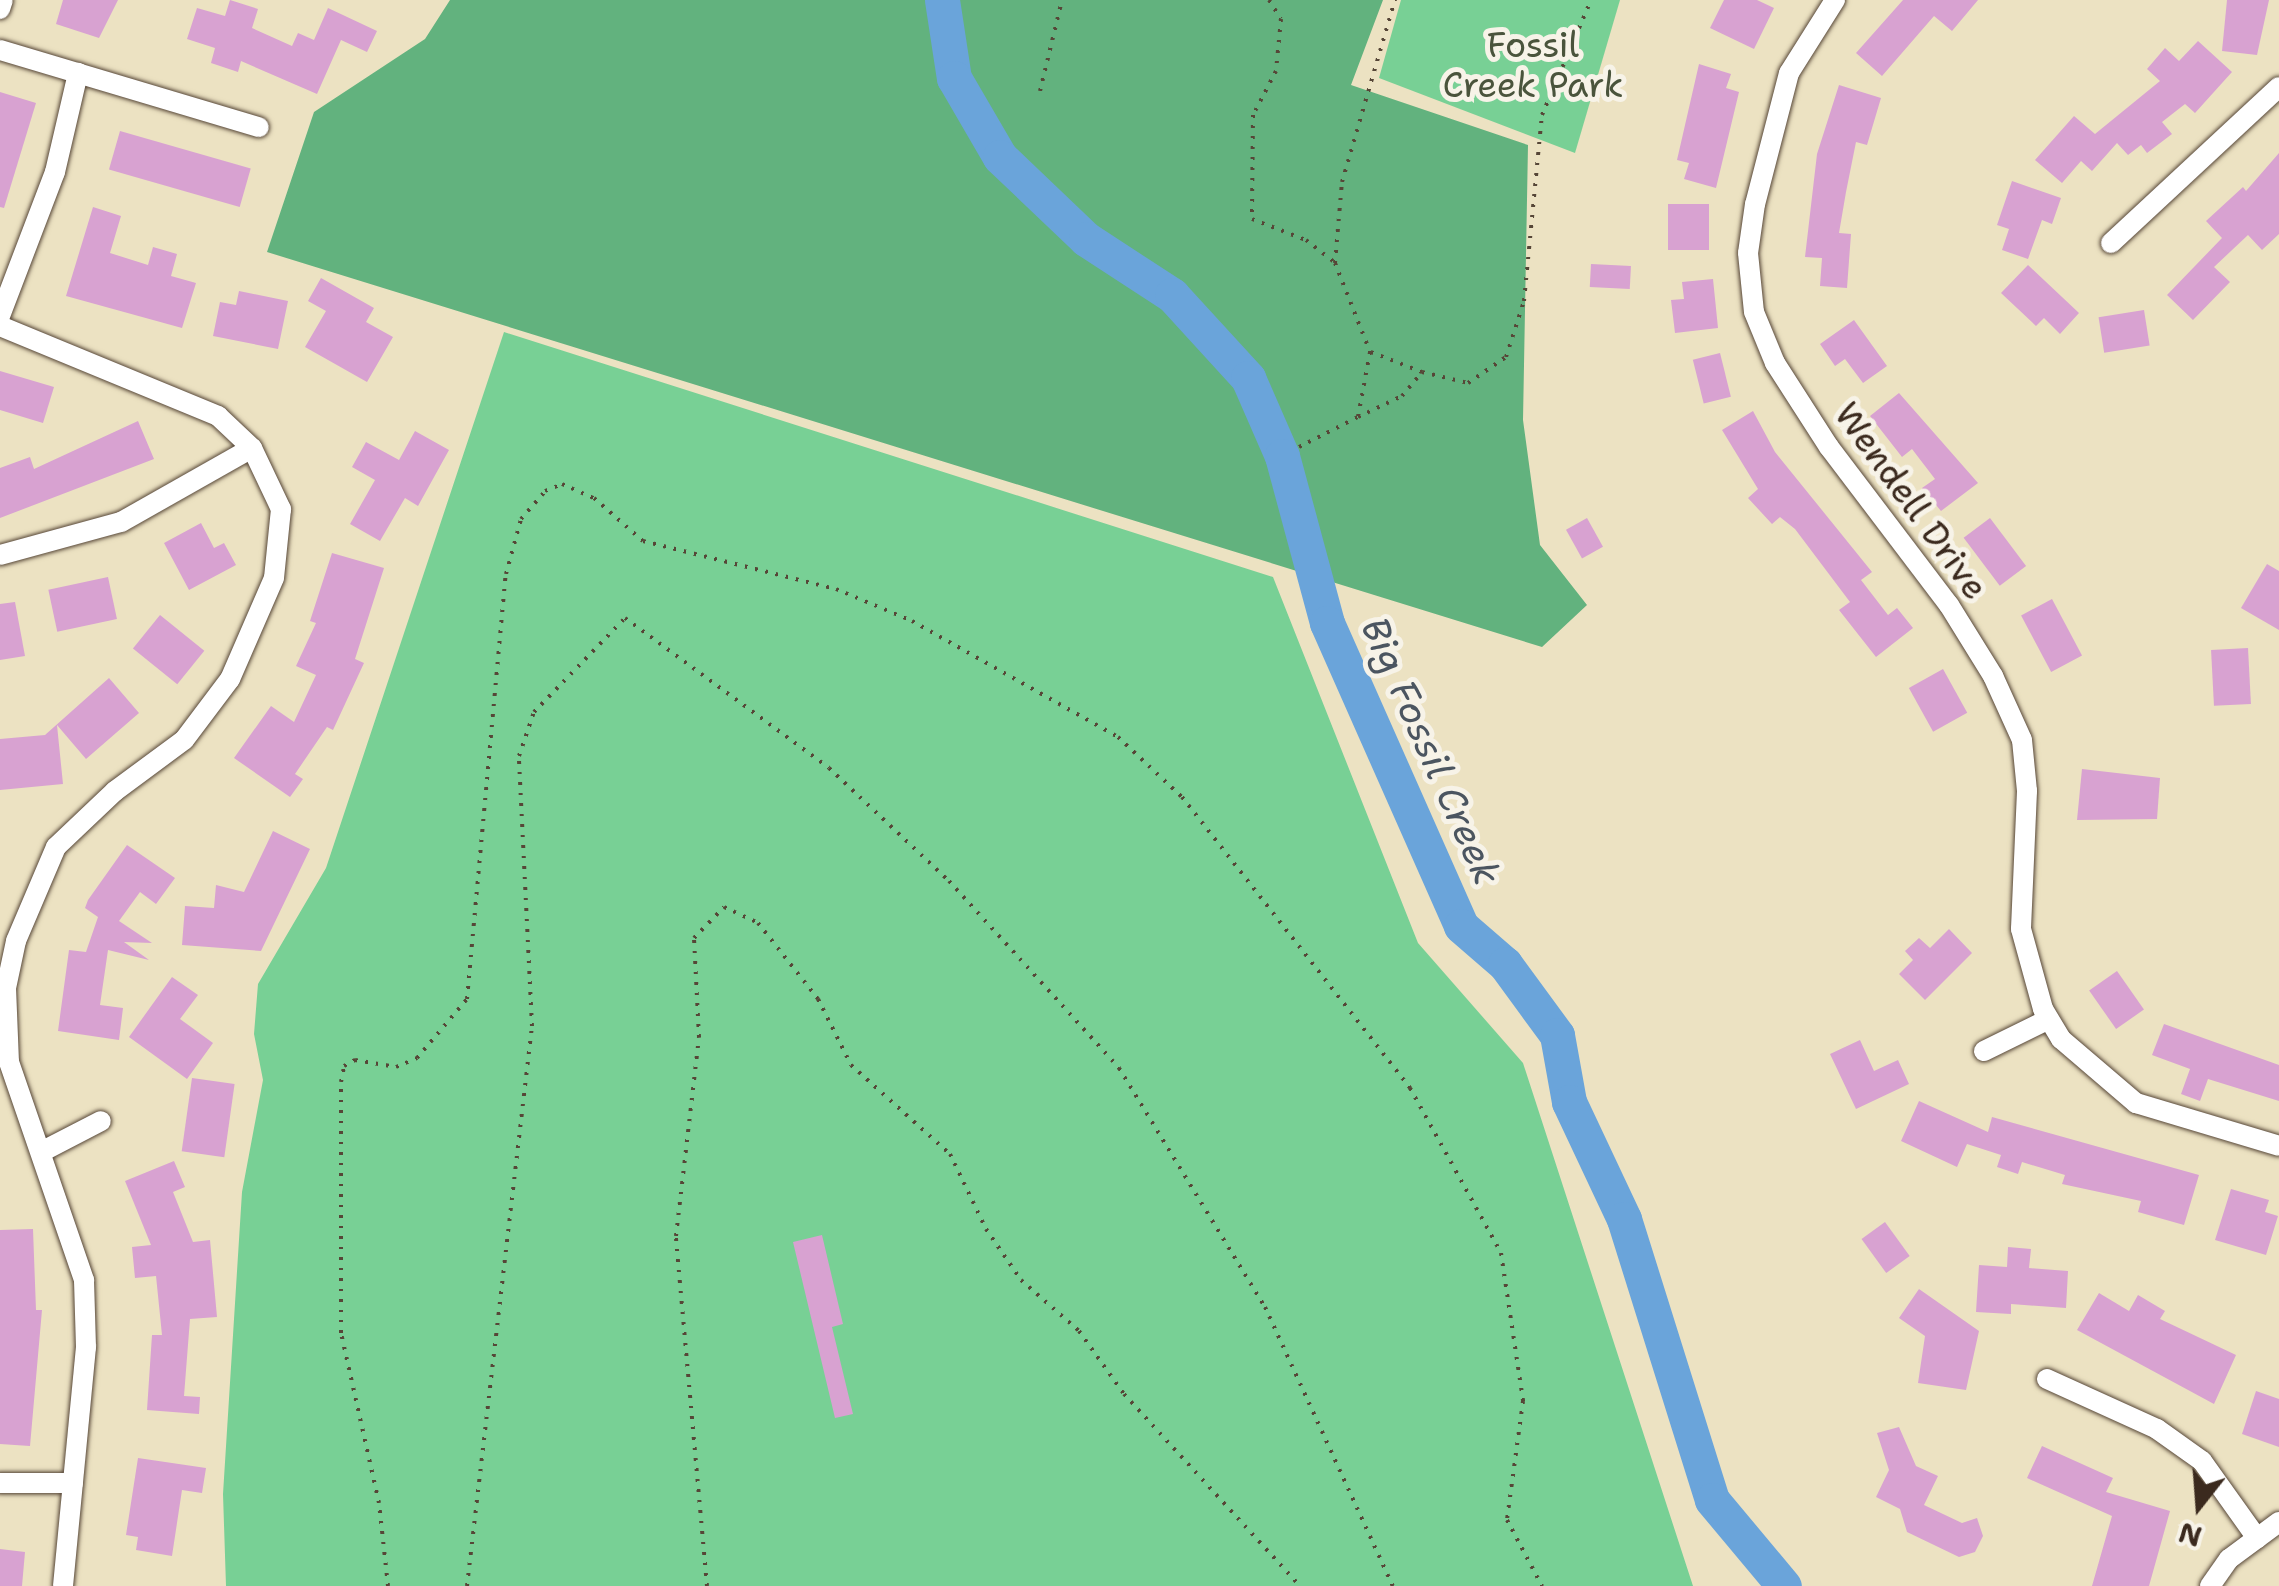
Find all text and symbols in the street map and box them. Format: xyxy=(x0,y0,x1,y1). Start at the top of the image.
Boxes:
park label: Fossil Creek Park xyxy=(1443,24,1623,106)
street label: Wendell Drive xyxy=(1825,394,1997,608)
water label: Big Fossil Creek xyxy=(1352,610,1510,892)
north arrow xyxy=(2149,1456,2249,1556)
text: N xyxy=(2174,1513,2206,1556)

